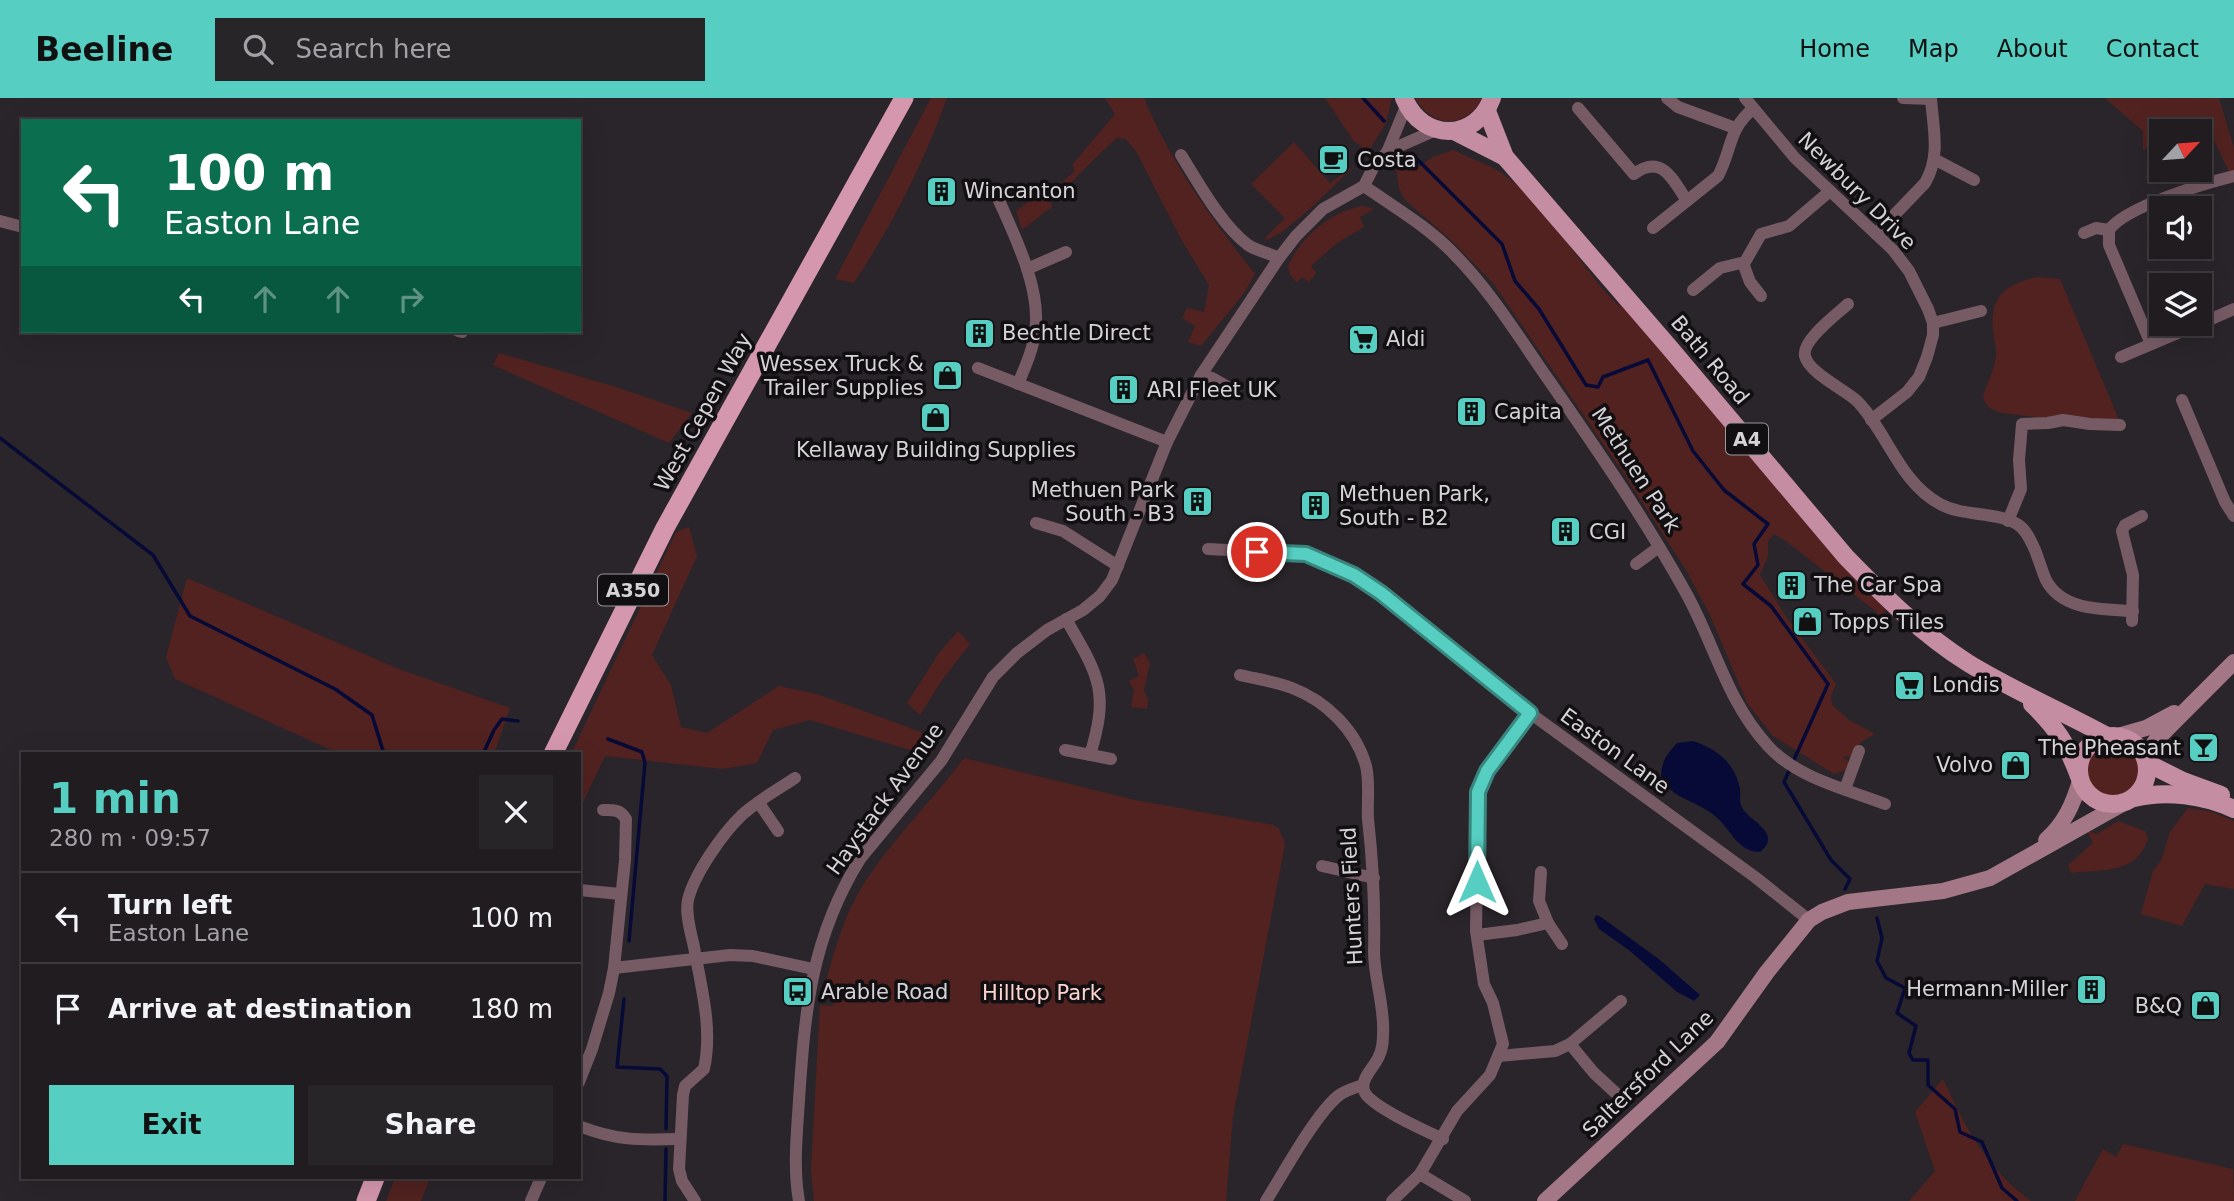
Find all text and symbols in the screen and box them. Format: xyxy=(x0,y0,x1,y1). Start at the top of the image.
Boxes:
search box xyxy=(215,18,705,81)
text: Beeline xyxy=(35,30,173,69)
icon: search xyxy=(239,30,277,68)
text: Search here xyxy=(295,34,452,64)
text: Home xyxy=(1799,35,1870,63)
text: Map xyxy=(1908,35,1959,63)
text: About xyxy=(1997,35,2068,63)
text: Contact xyxy=(2106,35,2199,63)
north arrow xyxy=(2149,119,2212,182)
map controls xyxy=(2149,119,2212,336)
street label: Newbury Drive xyxy=(1793,127,1921,255)
cafe icon: Costa xyxy=(1317,143,1351,177)
text: 100 m xyxy=(164,145,334,202)
icon: left xyxy=(49,147,140,238)
place label: Costa xyxy=(1357,148,1417,172)
building icon: Wincanton xyxy=(924,174,958,208)
place label: Wincanton xyxy=(964,179,1076,203)
button: sound xyxy=(2149,196,2212,259)
text: Easton Lane xyxy=(164,204,360,242)
button: layers xyxy=(2149,273,2212,336)
icon: left xyxy=(173,280,211,318)
icon: ahead xyxy=(246,280,284,318)
icon: ahead xyxy=(319,280,357,318)
icon: right xyxy=(392,280,430,318)
street label: Bath Road xyxy=(1666,311,1754,409)
building icon: Bechtle Direct xyxy=(962,316,996,350)
place label: Bechtle Direct xyxy=(1002,321,1151,345)
supermarket icon: Aldi xyxy=(1346,322,1380,356)
place label: Aldi xyxy=(1386,327,1425,351)
street label: West Cepen Way xyxy=(650,329,756,495)
place label: Wessex Truck & Trailer Supplies xyxy=(760,352,924,400)
shop icon: Wessex Truck & Trailer Supplies xyxy=(930,359,964,393)
building icon: ARI Fleet UK xyxy=(1107,373,1141,407)
place label: ARI Fleet UK xyxy=(1147,378,1278,402)
building icon: Capita xyxy=(1454,395,1488,429)
place label: Capita xyxy=(1494,400,1562,424)
shop icon: Kellaway Building Supplies xyxy=(919,401,953,435)
street label: Methuen Park xyxy=(1587,403,1686,538)
road number: A4 xyxy=(1726,424,1768,454)
place label: Kellaway Building Supplies xyxy=(796,438,1076,462)
place label: Methuen Park South - B3 xyxy=(1031,478,1176,526)
place label: Methuen Park, South - B2 xyxy=(1339,482,1490,530)
building icon: Methuen Park South - B3 xyxy=(1181,485,1215,519)
building icon: Methuen Park, South - B2 xyxy=(1299,489,1333,523)
building icon: CGI xyxy=(1549,515,1583,549)
place label: CGI xyxy=(1589,520,1626,544)
pin xyxy=(1227,522,1287,582)
icon: arrive xyxy=(1238,533,1276,571)
building icon: The Car Spa xyxy=(1774,568,1808,602)
place label: The Car Spa xyxy=(1813,573,1942,597)
road number: A350 xyxy=(598,575,668,606)
shop icon: Topps Tiles xyxy=(1790,605,1824,639)
place label: Topps Tiles xyxy=(1829,610,1944,634)
supermarket icon: Londis xyxy=(1892,668,1926,702)
place label: Londis xyxy=(1932,673,2000,697)
street label: Easton Lane xyxy=(1556,703,1674,799)
street label: Haystack Avenue xyxy=(822,719,948,879)
bar icon: The Pheasant xyxy=(2187,731,2221,765)
place label: The Pheasant xyxy=(2037,736,2181,760)
shop icon: Volvo xyxy=(1999,748,2033,782)
place label: Volvo xyxy=(1936,753,1993,777)
text: 1 min xyxy=(49,774,181,823)
button: close xyxy=(479,775,553,849)
text: 280 m · 09:57 xyxy=(49,825,211,851)
street label: Hunters Field xyxy=(1336,826,1368,966)
position arrow xyxy=(1440,845,1514,919)
text: Turn left xyxy=(108,890,232,920)
icon: left xyxy=(49,899,87,937)
text: 100 m xyxy=(470,903,553,933)
text: Easton Lane xyxy=(108,920,249,946)
building icon: Hermann-Miller xyxy=(2074,972,2108,1006)
bus stop icon: Arable Road xyxy=(781,975,815,1009)
place label: Hermann-Miller xyxy=(1906,977,2068,1001)
place label: Arable Road xyxy=(821,980,948,1004)
park label: Hilltop Park xyxy=(982,981,1103,1005)
shop icon: B&Q xyxy=(2188,989,2222,1023)
icon: arrive xyxy=(49,990,87,1028)
text: Arrive at destination xyxy=(108,994,412,1024)
text: 180 m xyxy=(470,994,553,1024)
place label: B&Q xyxy=(2135,994,2182,1018)
street label: Saltersford Lane xyxy=(1578,1006,1718,1142)
button: Exit xyxy=(49,1085,294,1165)
button: Share xyxy=(308,1085,553,1165)

